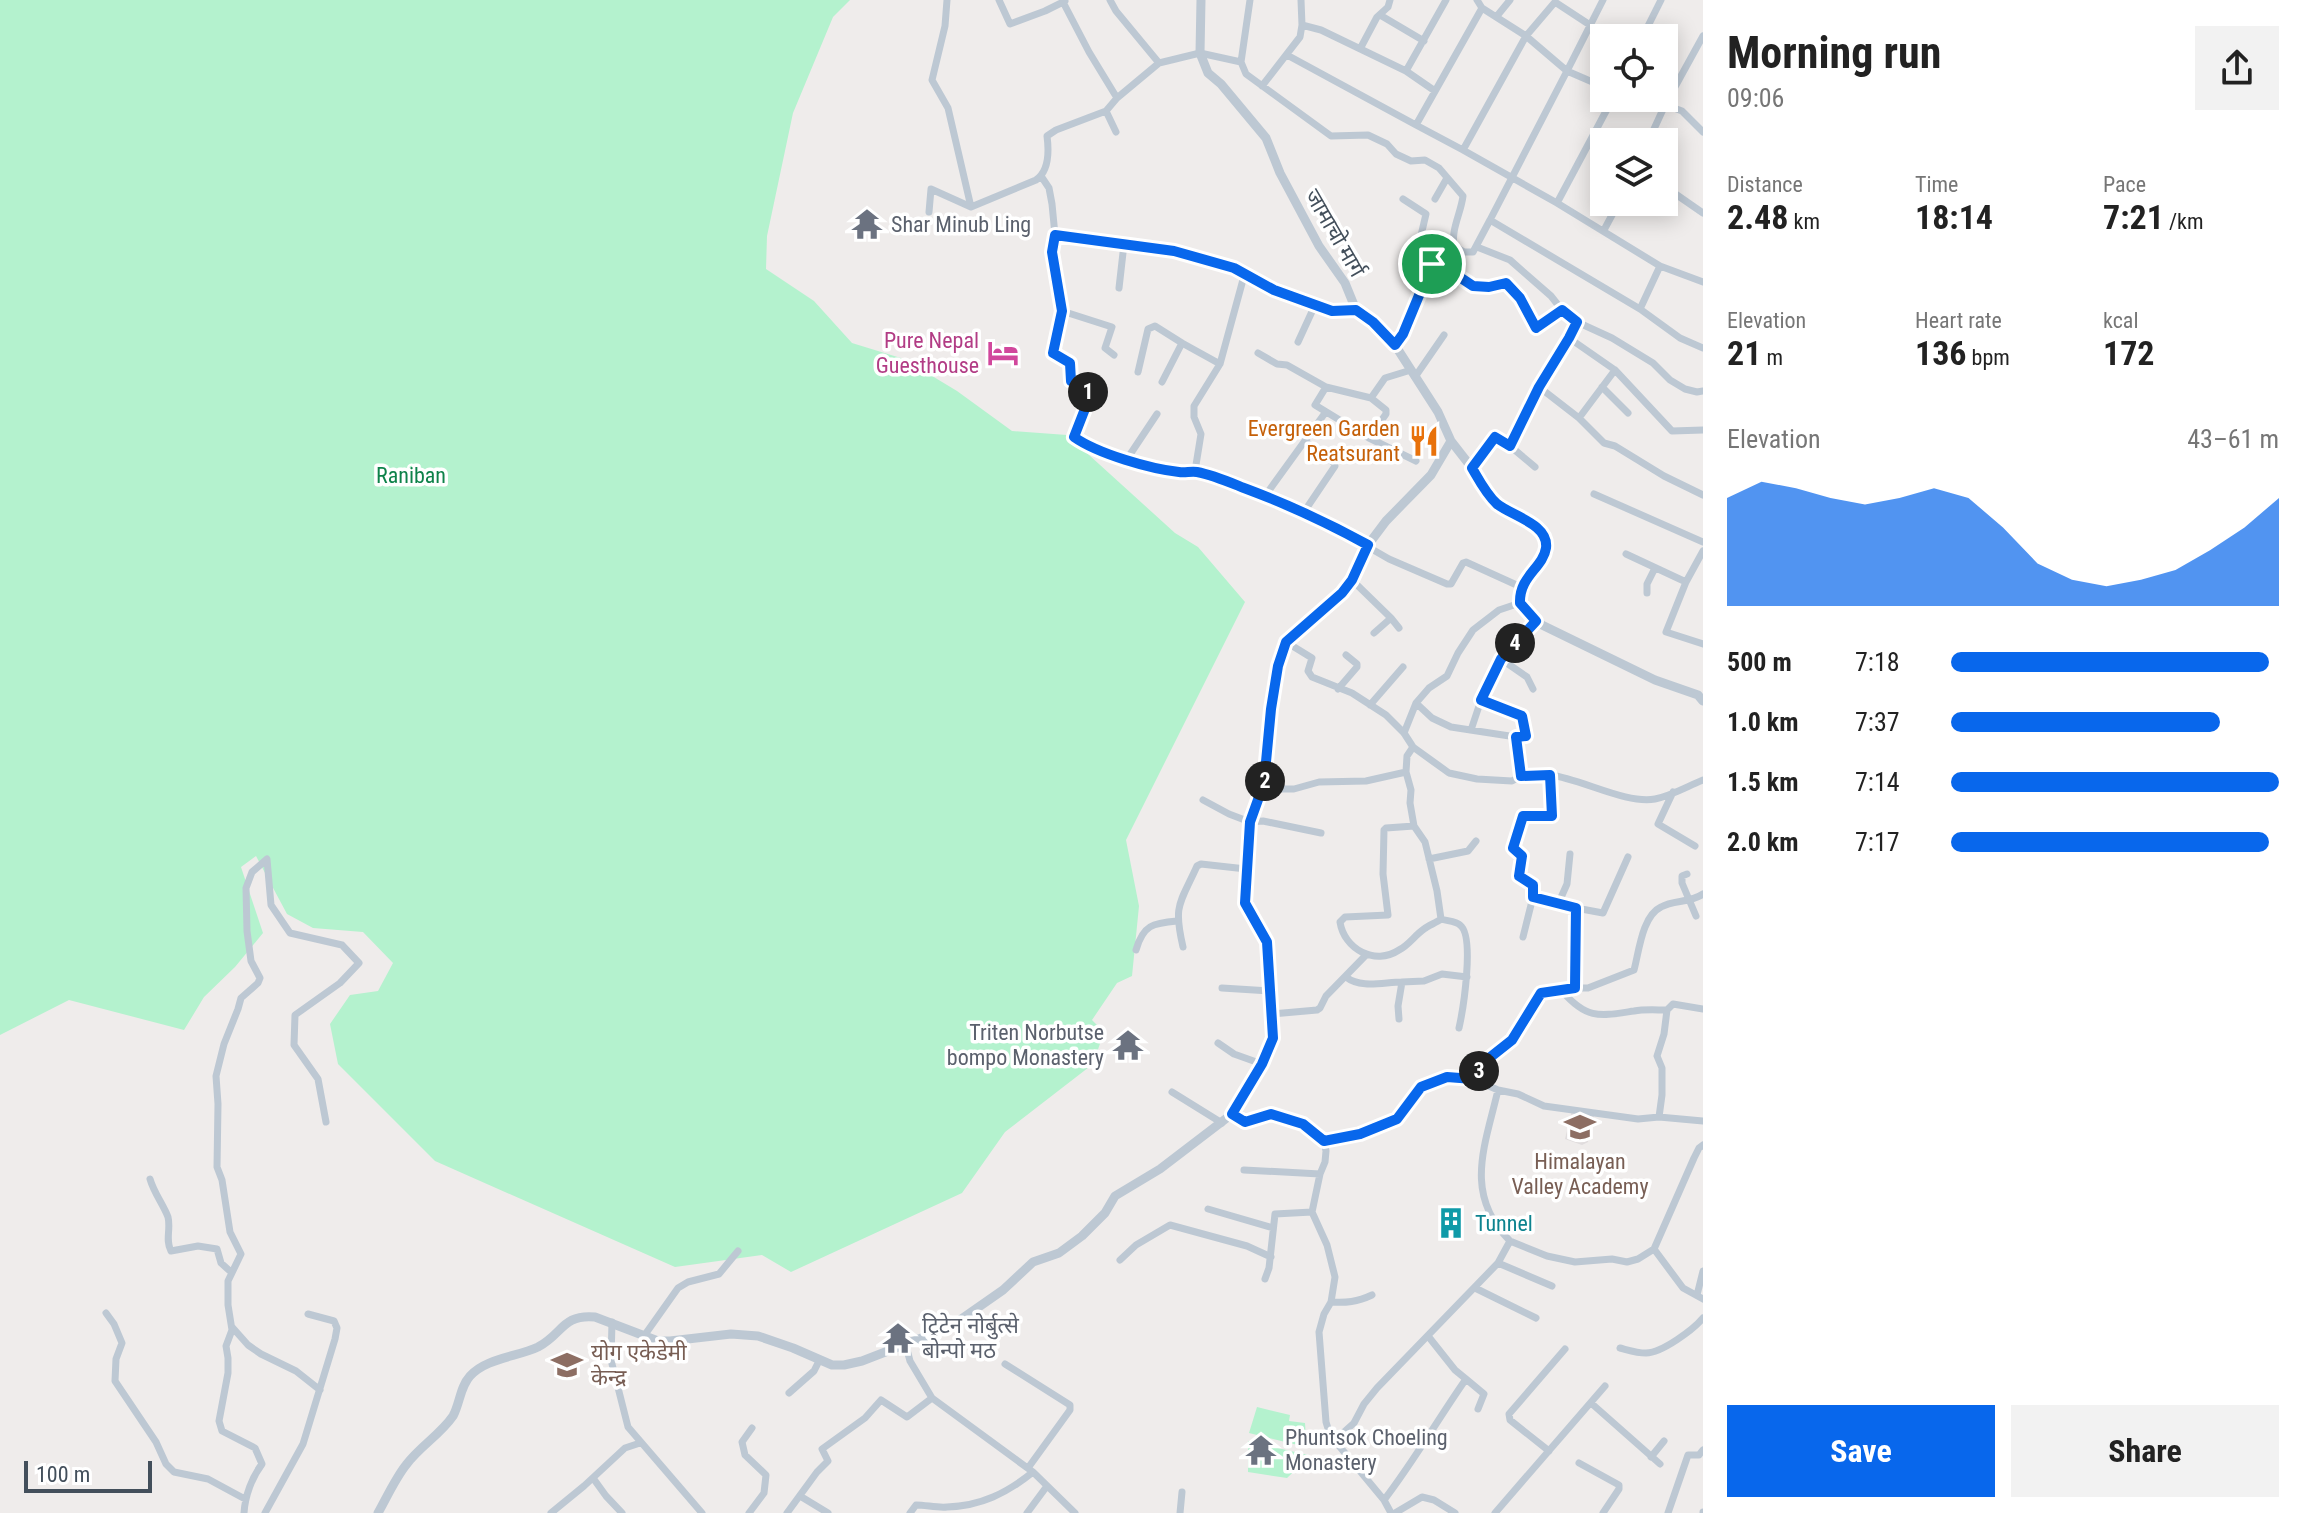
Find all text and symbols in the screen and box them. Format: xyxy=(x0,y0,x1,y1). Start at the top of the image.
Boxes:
map controls xyxy=(1590,24,1678,216)
button: locate xyxy=(1590,24,1678,112)
button: share xyxy=(2195,26,2279,110)
text: Morning run xyxy=(1727,27,1941,79)
text: 09:06 xyxy=(1727,83,1784,113)
button: layers xyxy=(1590,128,1678,216)
text: Distance xyxy=(1727,172,1803,197)
text: Time xyxy=(1915,172,1958,197)
text: Pace xyxy=(2103,172,2146,197)
street label: जामाचो मार्ग xyxy=(1300,185,1371,282)
text: 2.48 xyxy=(1727,197,1788,237)
text: 18:14 xyxy=(1915,197,1993,237)
text: 7:21 xyxy=(2103,197,2164,237)
temple icon: Shar Minub Ling xyxy=(850,207,884,241)
text: km xyxy=(1788,209,1820,234)
text: /km xyxy=(2164,209,2204,234)
place label: Shar Minub Ling xyxy=(891,212,1031,237)
pin xyxy=(1398,230,1466,298)
icon: arrive xyxy=(1410,242,1454,286)
text: Elevation xyxy=(1727,308,1806,333)
text: Heart rate xyxy=(1915,308,2002,333)
text: kcal xyxy=(2103,308,2138,333)
place label: Pure Nepal Guesthouse xyxy=(876,328,979,378)
text: 21 xyxy=(1727,333,1761,373)
text: 136 xyxy=(1915,333,1967,373)
text: 172 xyxy=(2103,333,2155,373)
hotel icon: Pure Nepal Guesthouse xyxy=(986,336,1020,370)
text: m xyxy=(1761,345,1783,370)
text: bpm xyxy=(1967,345,2010,370)
pin: 1 xyxy=(1068,372,1108,412)
text: 1 xyxy=(1082,379,1094,404)
place label: Evergreen Garden Reatsurant xyxy=(1248,416,1400,466)
restaurant icon: Evergreen Garden Reatsurant xyxy=(1407,424,1441,458)
text: Elevation xyxy=(1727,424,1821,454)
text: 43–61 m xyxy=(2187,424,2279,454)
park label: Raniban xyxy=(376,463,446,488)
pin: 4 xyxy=(1495,623,1535,663)
text: 4 xyxy=(1509,630,1521,655)
text: 500 m xyxy=(1727,647,1792,677)
text: 7:18 xyxy=(1855,647,1900,677)
text: 1.0 km xyxy=(1727,707,1799,737)
text: 7:37 xyxy=(1855,707,1900,737)
pin: 2 xyxy=(1245,761,1285,801)
text: 1.5 km xyxy=(1727,767,1799,797)
text: 7:14 xyxy=(1855,767,1900,797)
text: 2 xyxy=(1259,768,1271,793)
text: 2.0 km xyxy=(1727,827,1799,857)
text: 7:17 xyxy=(1855,827,1900,857)
place label: Triten Norbutse bompo Monastery xyxy=(947,1020,1104,1070)
temple icon: Triten Norbutse bompo Monastery xyxy=(1111,1028,1145,1062)
pin: 3 xyxy=(1459,1051,1499,1091)
text: 3 xyxy=(1473,1058,1485,1083)
school or university icon: Himalayan Valley Academy xyxy=(1563,1110,1597,1144)
place label: Himalayan Valley Academy xyxy=(1511,1149,1649,1199)
building icon: Tunnel xyxy=(1434,1206,1468,1240)
place label: Tunnel xyxy=(1475,1211,1533,1236)
place label: ट्रिटेन नोर्बुत्से बोन्पो मठ xyxy=(922,1312,1020,1363)
temple icon: ट्रिटेन नोर्बुत्से बोन्पो मठ xyxy=(881,1321,915,1355)
place label: योग एकेडेमी केन्द्र xyxy=(591,1339,687,1390)
school or university icon: योग एकेडेमी केन्द्र xyxy=(550,1348,584,1382)
button: Save xyxy=(1727,1405,1995,1497)
button: Share xyxy=(2011,1405,2279,1497)
place label: Phuntsok Choeling Monastery xyxy=(1285,1425,1448,1475)
temple icon: Phuntsok Choeling Monastery xyxy=(1244,1433,1278,1467)
scale bar xyxy=(24,1457,152,1493)
text: 100 m xyxy=(36,1462,90,1487)

